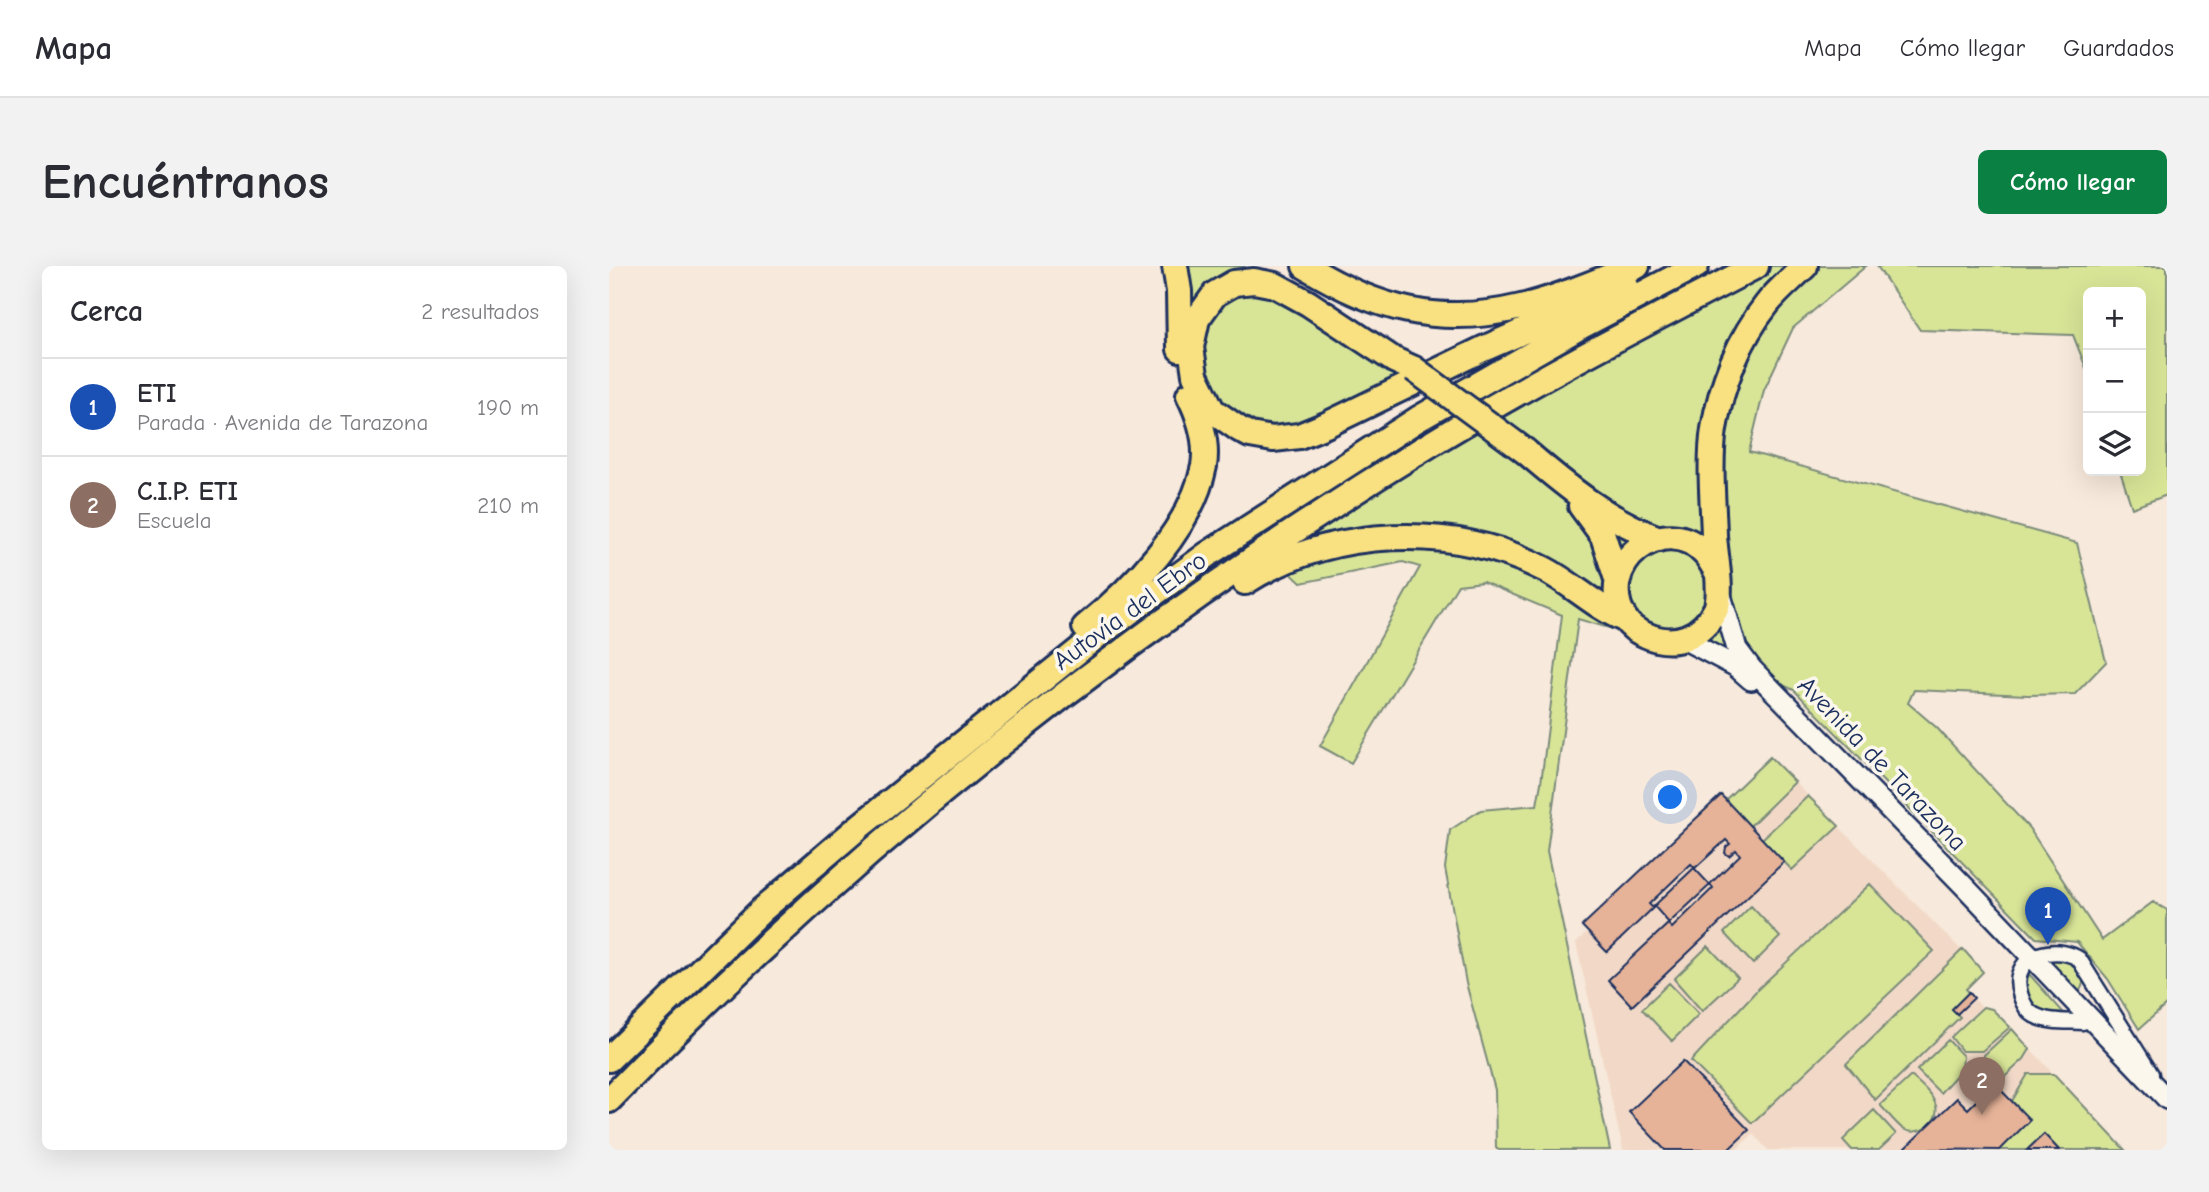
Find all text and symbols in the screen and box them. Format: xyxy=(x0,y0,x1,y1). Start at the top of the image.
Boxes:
text: Mapa xyxy=(35,29,112,67)
text: Mapa xyxy=(1804,34,1862,62)
text: Cómo llegar xyxy=(1900,34,2025,62)
text: Guardados xyxy=(2063,34,2174,62)
button: Cómo llegar xyxy=(1978,150,2167,214)
text: Encuéntranos xyxy=(42,154,329,210)
map controls xyxy=(2083,287,2146,476)
button: + xyxy=(2083,287,2146,350)
text: Cerca xyxy=(70,294,143,329)
text: 2 resultados xyxy=(421,298,539,325)
button: − xyxy=(2083,350,2146,413)
text: ETI xyxy=(137,379,177,409)
text: 1 xyxy=(88,394,98,421)
text: 190 m xyxy=(477,394,539,421)
text: Parada · Avenida de Tarazona xyxy=(137,409,428,436)
button: layers xyxy=(2083,413,2146,476)
text: C.I.P. ETI xyxy=(137,477,238,507)
text: 2 xyxy=(87,492,99,519)
text: 210 m xyxy=(477,492,539,519)
text: Escuela xyxy=(137,507,212,534)
street label: Autovía del Ebro xyxy=(1048,545,1212,677)
street label: Avenida de Tarazona xyxy=(1791,671,1973,857)
your location xyxy=(1653,780,1687,814)
pin: 1 xyxy=(2025,887,2071,945)
pin: 2 xyxy=(1959,1057,2005,1115)

